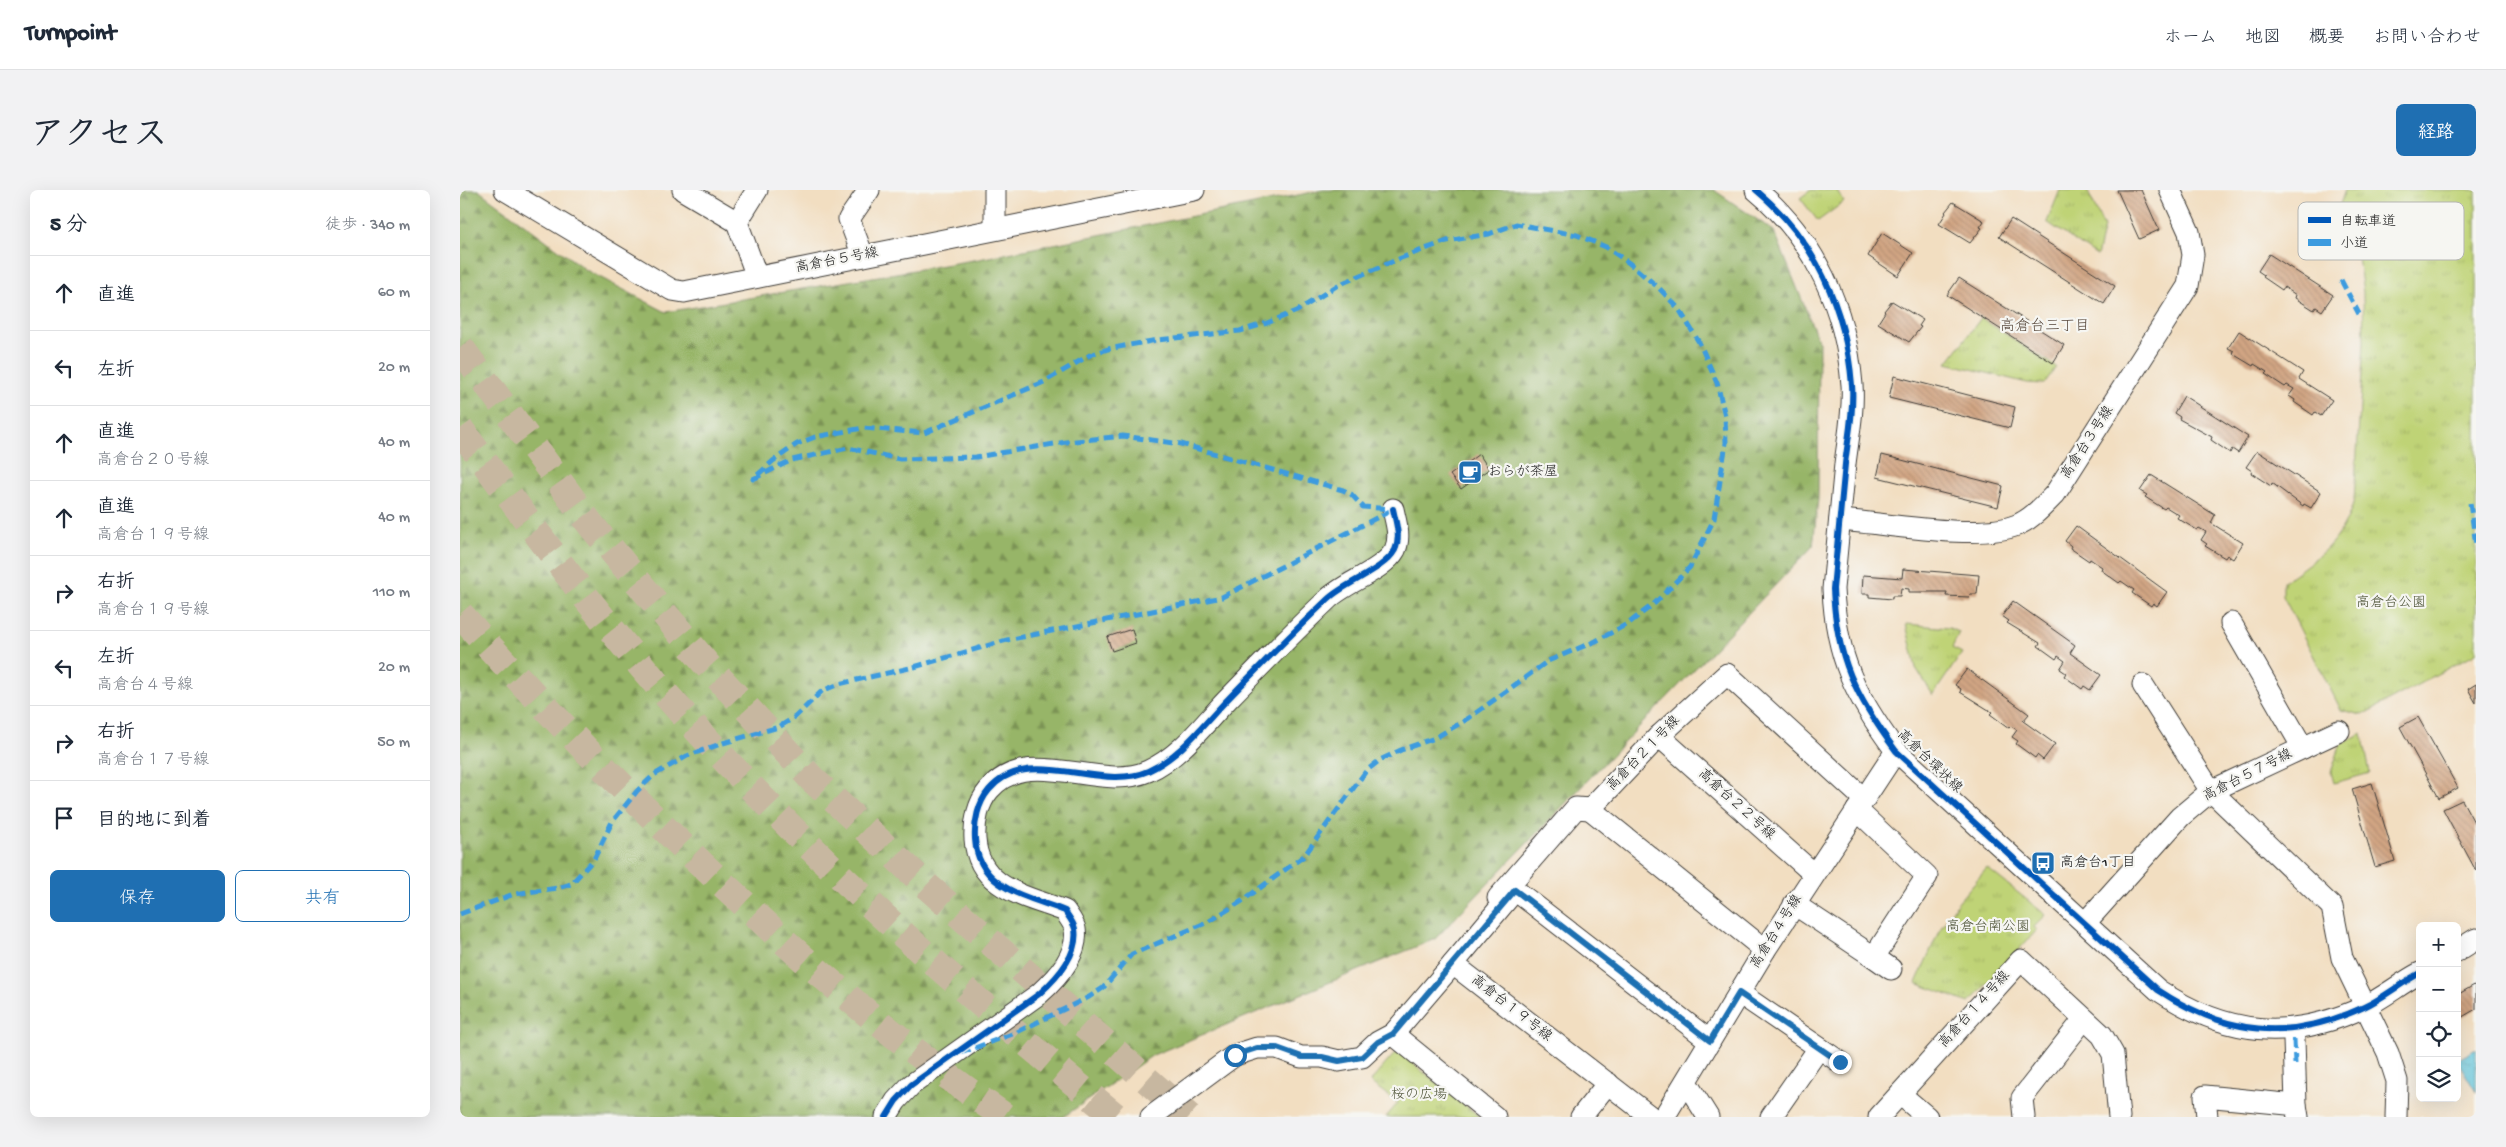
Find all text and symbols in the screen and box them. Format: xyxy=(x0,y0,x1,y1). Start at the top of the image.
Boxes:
text: Turnpoint xyxy=(25,20,116,49)
text: ホーム xyxy=(2164,28,2217,49)
text: 地図 xyxy=(2245,28,2281,49)
text: 概要 xyxy=(2309,28,2345,49)
text: お問い合わせ xyxy=(2373,28,2481,49)
button: 経路 xyxy=(2396,104,2476,156)
text: アクセス xyxy=(30,117,168,158)
legend xyxy=(2298,202,2464,260)
text: 5 分 xyxy=(50,214,87,239)
text: 自転車道 xyxy=(2340,214,2396,231)
text: 徒歩 · 340 m xyxy=(325,217,410,236)
text: 小道 xyxy=(2340,236,2368,253)
street label: 高倉台５号線 xyxy=(794,245,880,277)
icon: ahead xyxy=(50,279,78,307)
text: 60 m xyxy=(378,284,410,303)
text: 直進 xyxy=(97,285,135,308)
district label: 高倉台三丁目 xyxy=(2000,317,2090,336)
icon: left xyxy=(50,354,78,382)
text: 20 m xyxy=(378,359,410,378)
text: 左折 xyxy=(97,360,135,383)
street label: 高倉台３号線 xyxy=(2058,403,2118,483)
text: 直進 xyxy=(97,422,135,445)
icon: ahead xyxy=(50,429,78,457)
text: 40 m xyxy=(378,434,410,453)
text: 高倉台２０号線 xyxy=(97,452,209,471)
cafe icon: おらが茶屋 xyxy=(1457,459,1483,485)
place label: おらが茶屋 xyxy=(1488,464,1558,481)
text: 直進 xyxy=(97,497,135,520)
icon: ahead xyxy=(50,504,78,532)
text: 40 m xyxy=(378,509,410,528)
text: 高倉台１９号線 xyxy=(97,527,209,546)
text: 右折 xyxy=(97,572,135,595)
icon: right xyxy=(50,579,78,607)
text: 110 m xyxy=(373,584,410,603)
park label: 高倉台公園 xyxy=(2356,595,2426,612)
text: 高倉台１９号線 xyxy=(97,602,209,621)
text: 左折 xyxy=(97,647,135,670)
icon: left xyxy=(50,654,78,682)
text: 20 m xyxy=(378,659,410,678)
text: 高倉台４号線 xyxy=(97,677,193,696)
street label: 高倉台２１号線 xyxy=(1604,713,1684,795)
text: 右折 xyxy=(97,722,135,745)
street label: 高倉台環状線 xyxy=(1893,727,1965,797)
icon: right xyxy=(50,729,78,757)
text: 50 m xyxy=(377,734,410,753)
street label: 高倉台５７号線 xyxy=(2200,746,2296,806)
text: 高倉台１７号線 xyxy=(97,752,209,771)
street label: 高倉台２２号線 xyxy=(1694,766,1778,844)
icon: arrive xyxy=(50,804,78,832)
text: 目的地に到着 xyxy=(97,810,211,833)
bus stop icon: 高倉台1丁目 xyxy=(2030,850,2056,876)
place label: 高倉台1丁目 xyxy=(2060,855,2136,872)
button: 保存 xyxy=(50,870,225,922)
button: 共有 xyxy=(235,870,410,922)
street label: 高倉台４号線 xyxy=(1748,892,1806,972)
park label: 高倉台南公園 xyxy=(1946,919,2030,936)
map controls xyxy=(2416,922,2461,1102)
button: + xyxy=(2416,922,2461,967)
button: − xyxy=(2416,967,2461,1012)
street label: 高倉台１４号線 xyxy=(1936,968,2014,1052)
street label: 高倉台１９号線 xyxy=(1467,972,1555,1046)
button: locate xyxy=(2416,1012,2461,1057)
route start xyxy=(1224,1044,1247,1067)
route end xyxy=(1829,1051,1852,1074)
button: layers xyxy=(2416,1057,2461,1102)
park label: 桜の広場 xyxy=(1391,1087,1447,1104)

